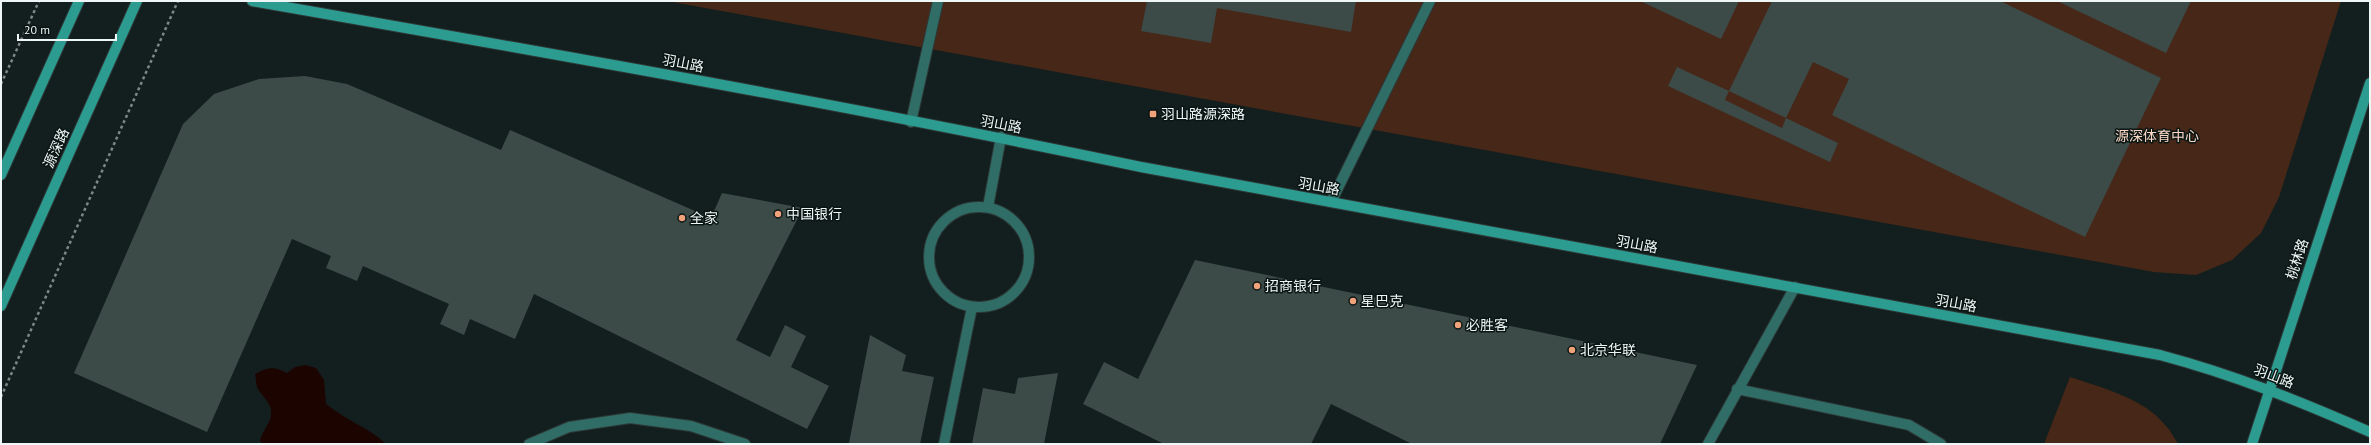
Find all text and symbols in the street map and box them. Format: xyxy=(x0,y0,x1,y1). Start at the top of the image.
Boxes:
scale bar xyxy=(18,16,116,42)
text: 20 m xyxy=(24,22,50,37)
street label: 羽山路 xyxy=(661,50,705,76)
place label: 羽山路源深路 xyxy=(1161,105,1245,123)
marker: 羽山路源深路 xyxy=(1148,109,1158,119)
street label: 羽山路 xyxy=(979,111,1023,137)
street label: 源深路 xyxy=(39,125,73,171)
park label: 源深体育中心 xyxy=(2115,127,2199,145)
street label: 羽山路 xyxy=(1297,173,1341,199)
place label: 中国银行 xyxy=(786,205,842,223)
place label: 全家 xyxy=(690,209,718,227)
marker: 中国银行 xyxy=(773,209,783,219)
marker: 全家 xyxy=(677,213,687,223)
street label: 羽山路 xyxy=(1615,231,1659,257)
street label: 桃林路 xyxy=(2282,236,2312,282)
place label: 招商银行 xyxy=(1265,277,1321,295)
marker: 招商银行 xyxy=(1252,281,1262,291)
street label: 羽山路 xyxy=(1934,290,1978,316)
place label: 星巴克 xyxy=(1361,292,1403,310)
marker: 星巴克 xyxy=(1348,296,1358,306)
place label: 必胜客 xyxy=(1466,316,1508,334)
marker: 必胜客 xyxy=(1453,320,1463,330)
place label: 北京华联 xyxy=(1580,341,1636,359)
marker: 北京华联 xyxy=(1567,345,1577,355)
street label: 羽山路 xyxy=(2251,360,2297,392)

